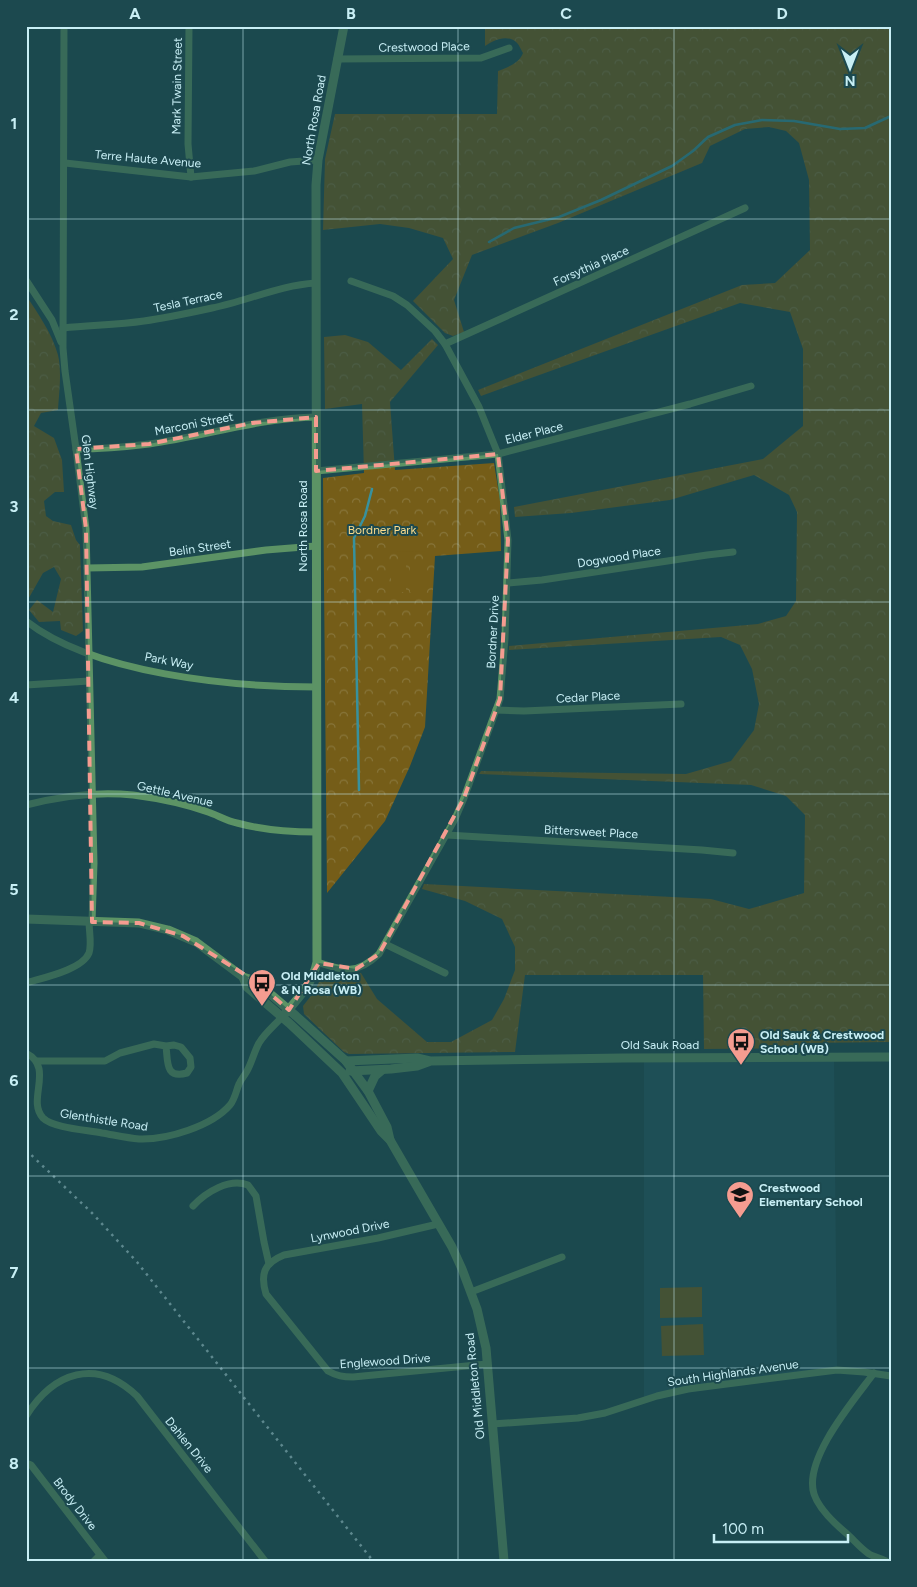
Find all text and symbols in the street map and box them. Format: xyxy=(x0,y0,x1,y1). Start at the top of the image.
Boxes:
text: A xyxy=(129,4,141,23)
text: B xyxy=(346,4,356,23)
text: C xyxy=(560,4,572,23)
text: D xyxy=(776,4,788,23)
street label: Mark Twain Street xyxy=(169,37,185,135)
street label: Crestwood Place xyxy=(378,39,470,55)
north arrow xyxy=(824,42,874,92)
text: N xyxy=(845,72,855,89)
street label: North Rosa Road xyxy=(299,74,329,166)
text: 1 xyxy=(11,114,17,133)
street label: Terre Haute Avenue xyxy=(94,147,202,171)
street label: Forsythia Place xyxy=(551,243,631,289)
street label: Tesla Terrace xyxy=(153,287,224,315)
text: 2 xyxy=(9,305,19,324)
street label: Marconi Street xyxy=(153,409,235,438)
street label: Elder Place xyxy=(504,419,565,447)
street label: Glen Highway xyxy=(78,434,102,511)
street label: North Rosa Road xyxy=(296,480,310,572)
text: 3 xyxy=(10,497,19,516)
park label: Bordner Park xyxy=(348,523,416,537)
street label: Belin Street xyxy=(168,537,232,559)
street label: Dogwood Place xyxy=(576,543,662,570)
street label: Bordner Drive xyxy=(484,595,502,669)
street label: Park Way xyxy=(144,649,195,673)
text: 4 xyxy=(9,688,19,707)
street label: Cedar Place xyxy=(556,688,621,706)
street label: Gettle Avenue xyxy=(136,778,215,810)
street label: Bittersweet Place xyxy=(544,823,639,841)
text: 5 xyxy=(9,880,19,899)
bus stop icon: Old Middleton & N Rosa (WB) xyxy=(247,968,277,1007)
place label: Old Middleton & N Rosa (WB) xyxy=(281,969,362,997)
bus stop icon: Old Sauk & Crestwood School (WB) xyxy=(726,1027,756,1066)
place label: Old Sauk & Crestwood School (WB) xyxy=(760,1028,884,1056)
street label: Old Sauk Road xyxy=(621,1038,699,1052)
text: 6 xyxy=(9,1071,19,1090)
street label: Glenthistle Road xyxy=(59,1106,149,1134)
school or university icon: Crestwood Elementary School xyxy=(725,1180,755,1219)
place label: Crestwood Elementary School xyxy=(759,1181,863,1209)
street label: Lynwood Drive xyxy=(309,1216,391,1246)
text: 7 xyxy=(10,1263,19,1282)
street label: Old Middleton Road xyxy=(462,1332,488,1440)
street label: Englewood Drive xyxy=(339,1351,431,1371)
street label: South Highlands Avenue xyxy=(666,1357,800,1389)
street label: Dahlen Drive xyxy=(162,1414,216,1476)
text: 8 xyxy=(9,1454,19,1473)
street label: Brody Drive xyxy=(50,1475,100,1533)
scale bar xyxy=(714,1512,848,1544)
text: 100 m xyxy=(722,1520,764,1538)

